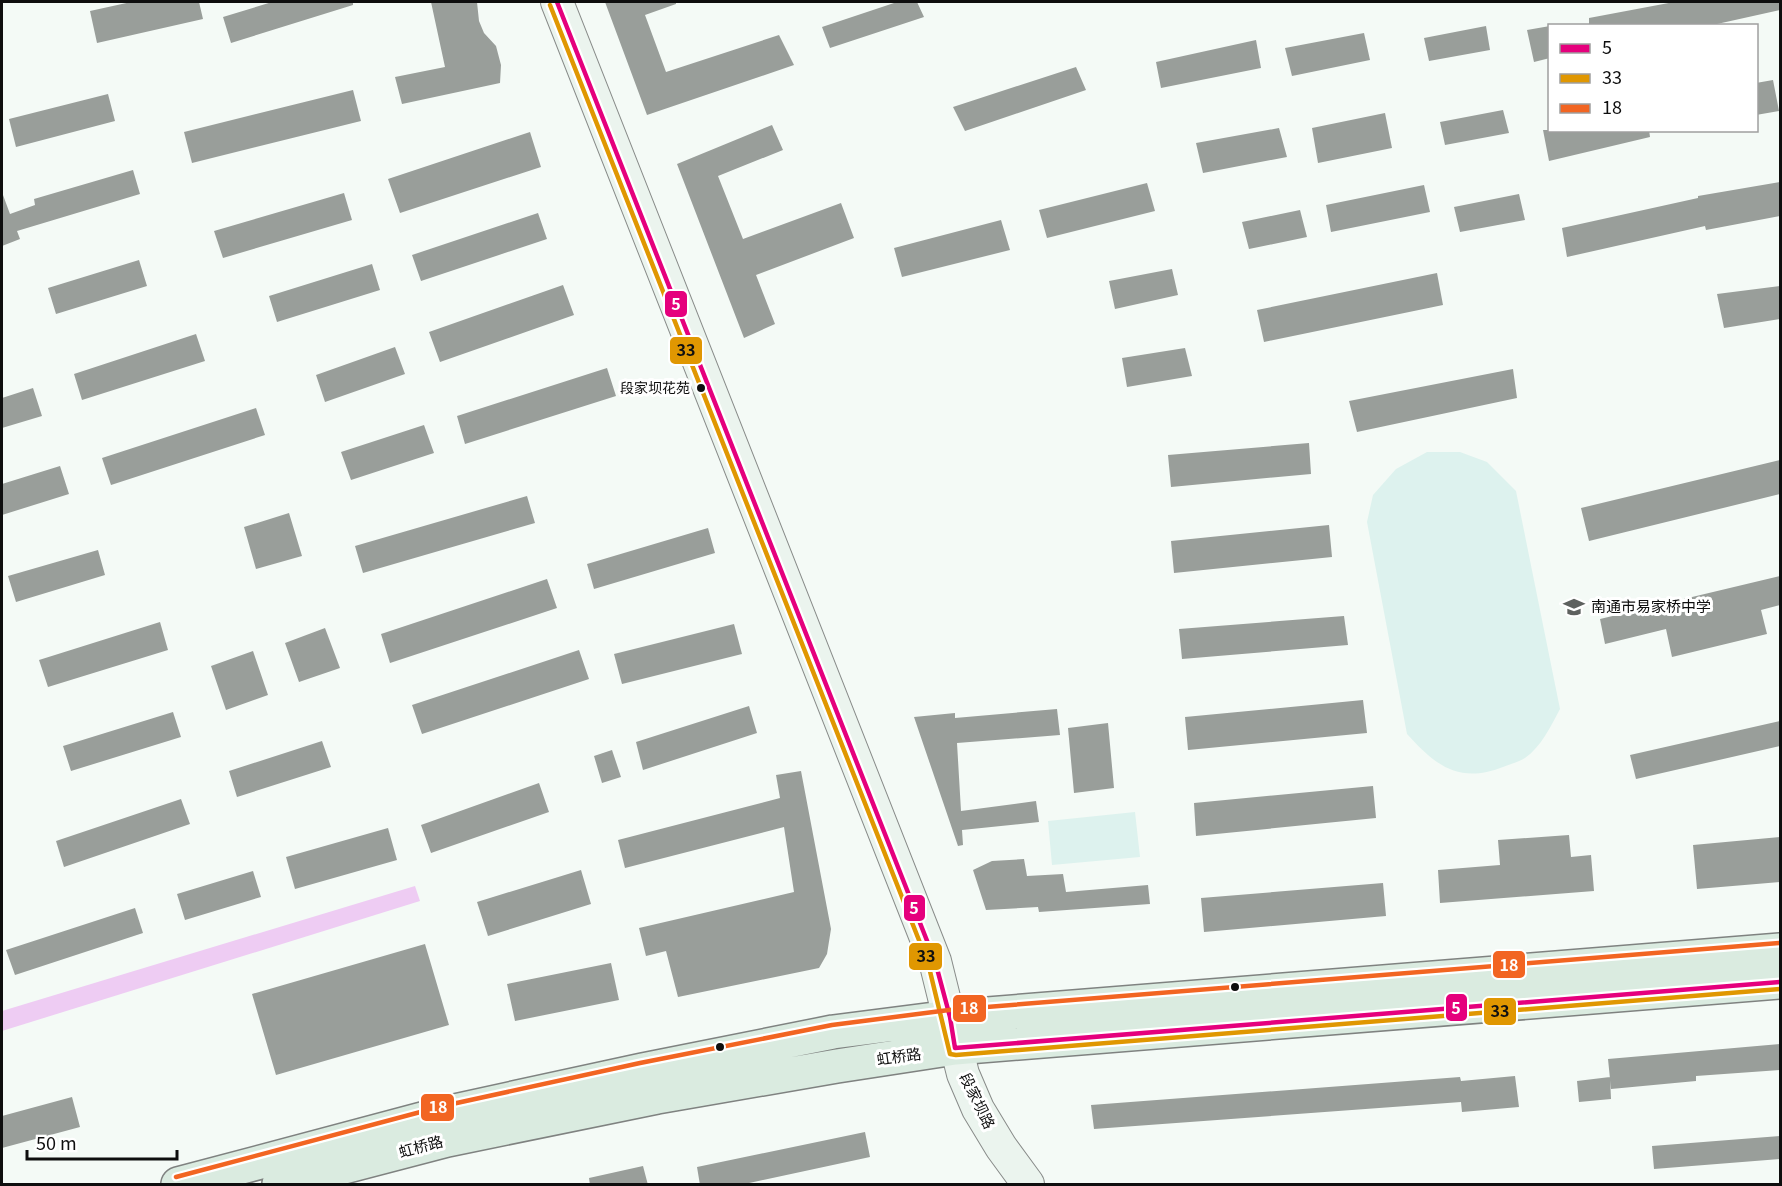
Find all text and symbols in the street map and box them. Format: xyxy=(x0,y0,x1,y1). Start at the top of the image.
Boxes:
legend xyxy=(1548,24,1758,132)
text: 5 xyxy=(1602,33,1612,59)
text: 33 xyxy=(1602,63,1622,89)
text: 18 xyxy=(1602,93,1622,119)
line badge: 5 xyxy=(664,290,688,318)
text: 5 xyxy=(671,291,681,315)
line badge: 33 xyxy=(669,336,703,365)
text: 33 xyxy=(677,337,695,361)
place label: 段家坝花苑 xyxy=(620,377,690,397)
marker: 段家坝花苑 xyxy=(695,382,707,394)
school or university icon: 南通市易家桥中学 xyxy=(1562,595,1586,619)
place label: 南通市易家桥中学 xyxy=(1591,595,1711,616)
line badge: 5 xyxy=(903,894,926,922)
text: 5 xyxy=(909,895,919,919)
line badge: 33 xyxy=(908,942,943,971)
text: 33 xyxy=(917,943,935,967)
line badge: 18 xyxy=(1492,950,1526,979)
text: 18 xyxy=(1500,952,1518,976)
unlabelled marker xyxy=(1229,981,1241,993)
line badge: 5 xyxy=(1445,993,1468,1022)
line badge: 18 xyxy=(952,994,987,1023)
text: 18 xyxy=(960,995,978,1019)
text: 5 xyxy=(1451,995,1461,1019)
line badge: 33 xyxy=(1483,997,1517,1026)
text: 33 xyxy=(1491,998,1509,1022)
unlabelled marker xyxy=(714,1041,726,1053)
street label: 虹桥路 xyxy=(875,1042,923,1069)
street label: 段家坝路 xyxy=(956,1069,1001,1132)
line badge: 18 xyxy=(420,1093,455,1122)
text: 18 xyxy=(429,1094,447,1118)
scale bar xyxy=(27,1123,177,1161)
text: 50 m xyxy=(36,1129,77,1155)
street label: 虹桥路 xyxy=(396,1130,445,1162)

